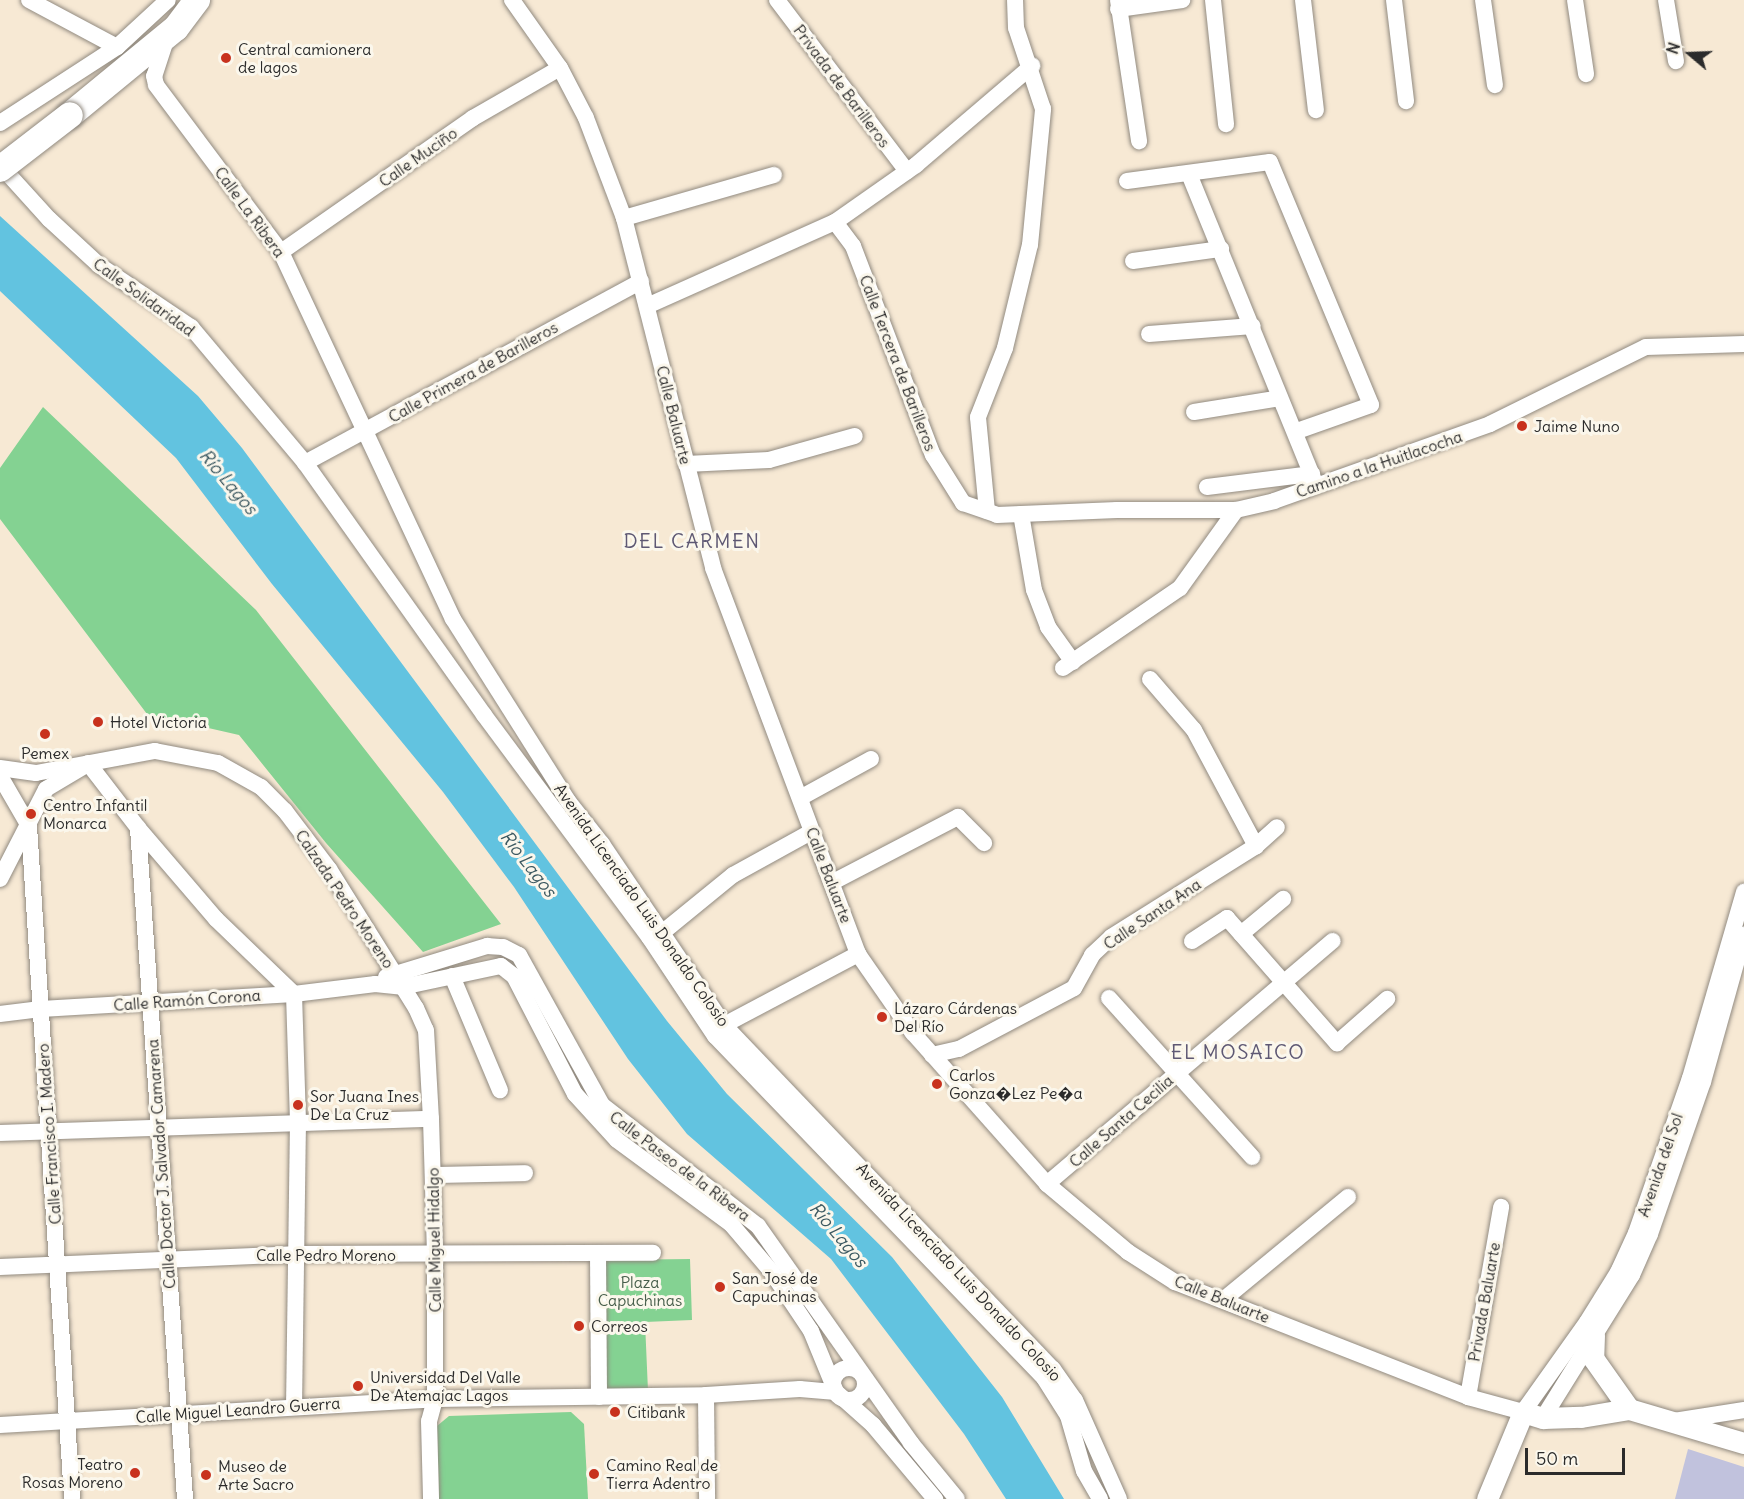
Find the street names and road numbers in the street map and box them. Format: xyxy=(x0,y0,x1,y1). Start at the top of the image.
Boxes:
street label: Privada de Barilleros xyxy=(790,21,894,151)
street label: Calle Muciño xyxy=(375,123,461,191)
street label: Calle La Ribera xyxy=(211,163,289,261)
street label: Calle Solidaridad xyxy=(90,254,198,340)
street label: Calle Tercera de Barilleros xyxy=(856,272,940,454)
street label: Calle Primera de Barilleros xyxy=(385,317,561,427)
street label: Calle Baluarte xyxy=(652,364,696,466)
street label: Camino a la Huitlacocha xyxy=(1293,426,1465,502)
street label: Avenida Licenciado Luis Donaldo Colosio xyxy=(550,780,734,1030)
street label: Calle Baluarte xyxy=(802,824,856,926)
street label: Calzada Pedro Moreno xyxy=(291,826,399,972)
street label: Calle Santa Ana xyxy=(1100,874,1204,954)
street label: Calle Ramón Corona xyxy=(113,985,261,1015)
street label: Calle Doctor J. Salvador Camarena xyxy=(143,1038,179,1290)
street label: Calle Francisco I. Madero xyxy=(33,1043,65,1225)
street label: Calle Santa Cecilia xyxy=(1065,1071,1177,1171)
street label: Calle Paseo de la Ribera xyxy=(606,1107,754,1225)
street label: Avenida del Sol xyxy=(1633,1111,1687,1219)
street label: Avenida Licenciado Luis Donaldo Colosio xyxy=(853,1159,1065,1385)
street label: Calle Miguel Hidalgo xyxy=(423,1167,445,1313)
street label: Privada Baluarte xyxy=(1464,1241,1504,1363)
street label: Calle Pedro Moreno xyxy=(256,1245,396,1265)
street label: Calle Baluarte xyxy=(1172,1271,1272,1327)
street label: Calle Miguel Leandro Guerra xyxy=(135,1393,341,1427)

